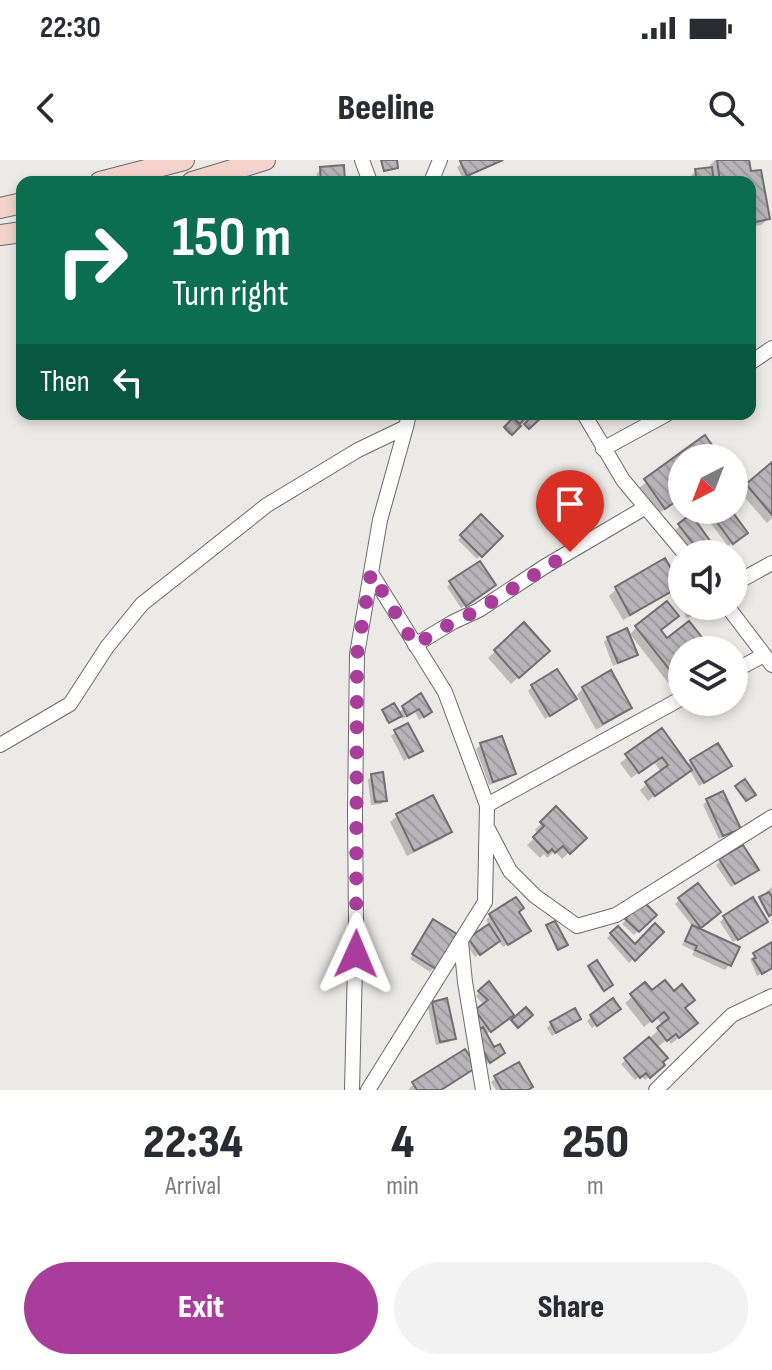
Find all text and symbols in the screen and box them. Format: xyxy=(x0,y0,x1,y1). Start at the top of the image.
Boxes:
text: 22:30 xyxy=(40,10,101,46)
icon: back xyxy=(24,86,68,130)
icon: search xyxy=(704,86,748,130)
text: Beeline xyxy=(338,87,434,130)
text: 150 m xyxy=(172,205,291,272)
icon: right xyxy=(40,208,144,312)
text: Turn right xyxy=(172,273,289,316)
icon: left xyxy=(106,360,150,404)
text: Then xyxy=(40,364,90,400)
north arrow xyxy=(668,444,748,524)
map controls xyxy=(668,444,748,716)
pin xyxy=(536,470,604,552)
icon: arrive xyxy=(548,482,592,526)
button: sound xyxy=(668,540,748,620)
button: layers xyxy=(668,636,748,716)
position arrow xyxy=(314,912,398,996)
text: 22:34 xyxy=(143,1114,243,1171)
text: 4 xyxy=(391,1114,414,1171)
text: 250 xyxy=(562,1114,629,1171)
text: Arrival xyxy=(165,1171,221,1202)
text: min xyxy=(386,1171,419,1202)
text: m xyxy=(587,1171,604,1202)
button: Exit xyxy=(24,1262,378,1354)
button: Share xyxy=(394,1262,748,1354)

